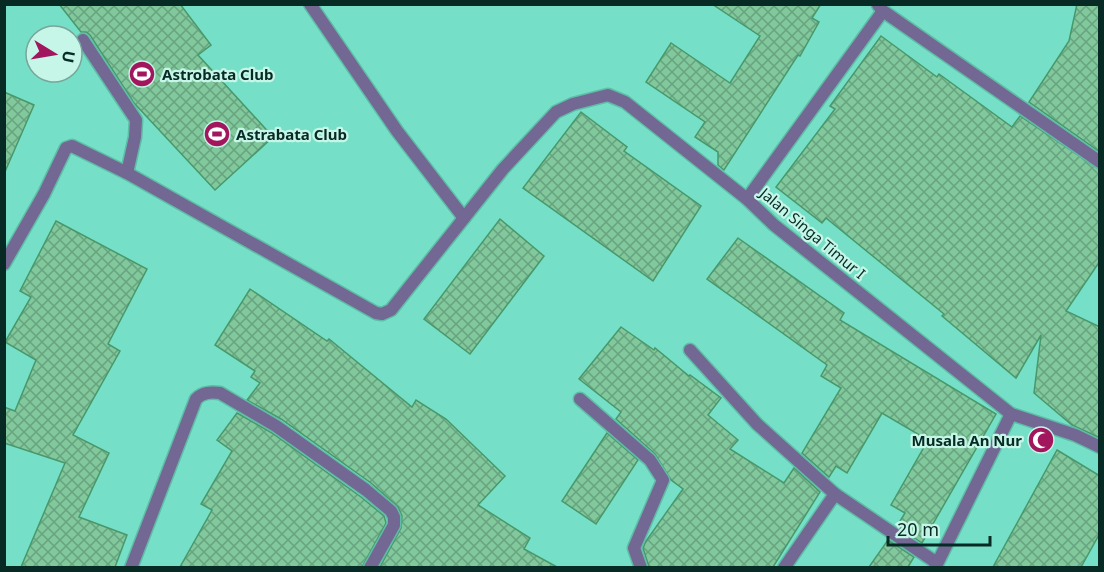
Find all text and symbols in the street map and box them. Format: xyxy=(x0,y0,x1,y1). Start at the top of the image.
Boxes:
north arrow xyxy=(24,24,84,84)
text: U xyxy=(57,49,81,65)
sports icon: Astrobata Club xyxy=(127,59,157,89)
place label: Astrobata Club xyxy=(162,64,273,84)
sports icon: Astrabata Club xyxy=(202,119,232,149)
place label: Astrabata Club xyxy=(236,124,347,144)
street label: Jalan Singa Timur I xyxy=(755,182,870,283)
mosque icon: Musala An Nur xyxy=(1026,425,1056,455)
place label: Musala An Nur xyxy=(912,430,1022,450)
scale bar xyxy=(888,509,990,547)
text: 20 m xyxy=(897,517,939,541)

